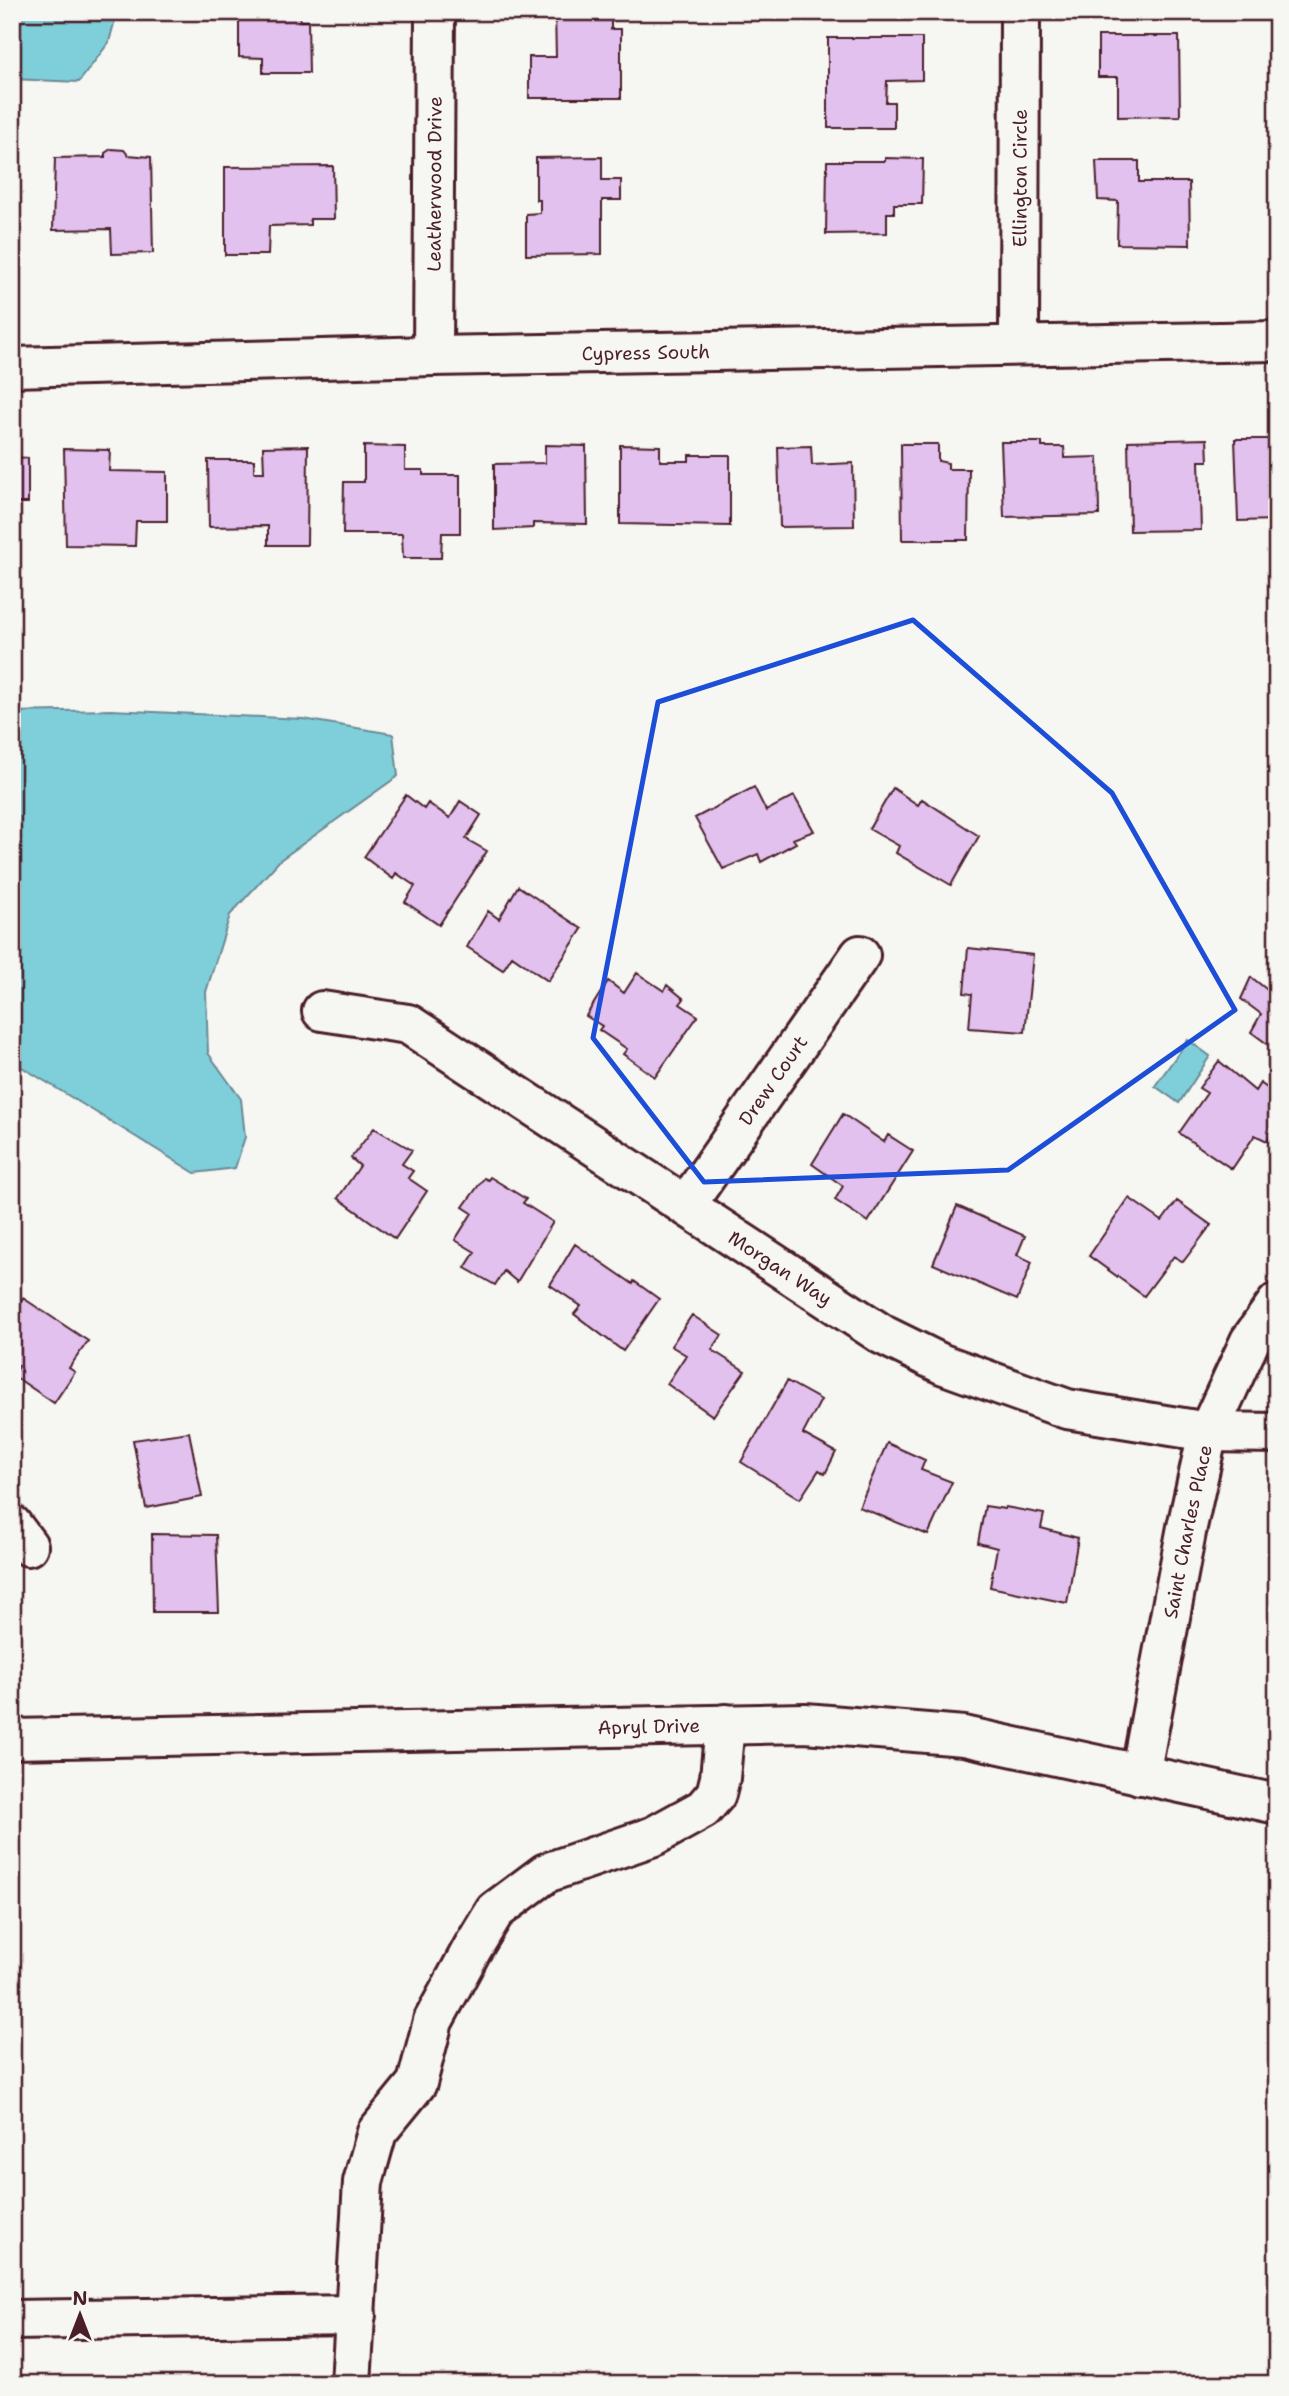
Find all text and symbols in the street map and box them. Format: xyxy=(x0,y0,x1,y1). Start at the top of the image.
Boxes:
street label: Leatherwood Drive xyxy=(421,96,448,272)
street label: Ellington Circle xyxy=(1007,109,1033,247)
street label: Cypress South xyxy=(581,339,710,366)
street label: Drew Court xyxy=(733,1031,813,1130)
street label: Morgan Way xyxy=(723,1225,837,1311)
street label: Saint Charles Place xyxy=(1158,1442,1218,1621)
street label: Apryl Drive xyxy=(597,1713,700,1740)
north arrow xyxy=(46,2280,116,2350)
text: N xyxy=(72,2286,88,2311)

